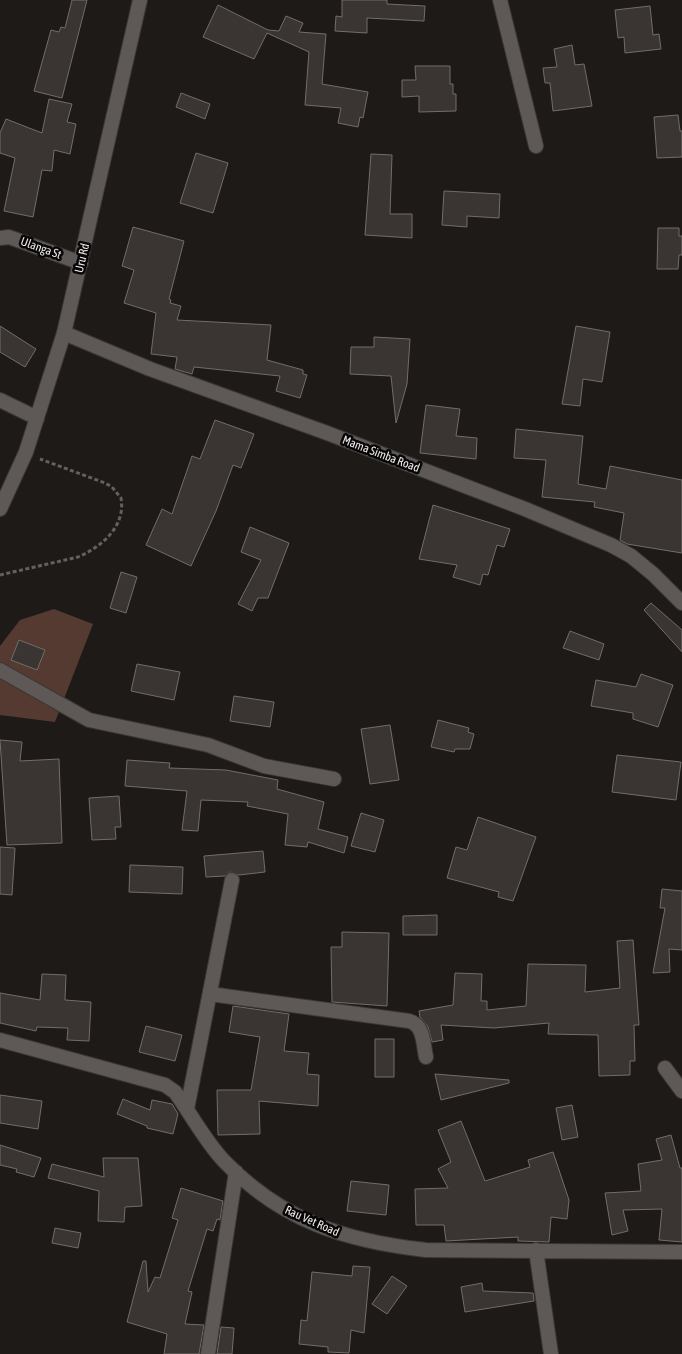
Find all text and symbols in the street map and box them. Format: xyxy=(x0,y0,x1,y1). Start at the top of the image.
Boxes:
street label: Ulanga St xyxy=(19,234,64,262)
street label: Uru Rd xyxy=(72,242,92,274)
street label: Mama Simba Road xyxy=(340,433,422,475)
street label: Rau Vet Road xyxy=(283,1203,341,1239)

